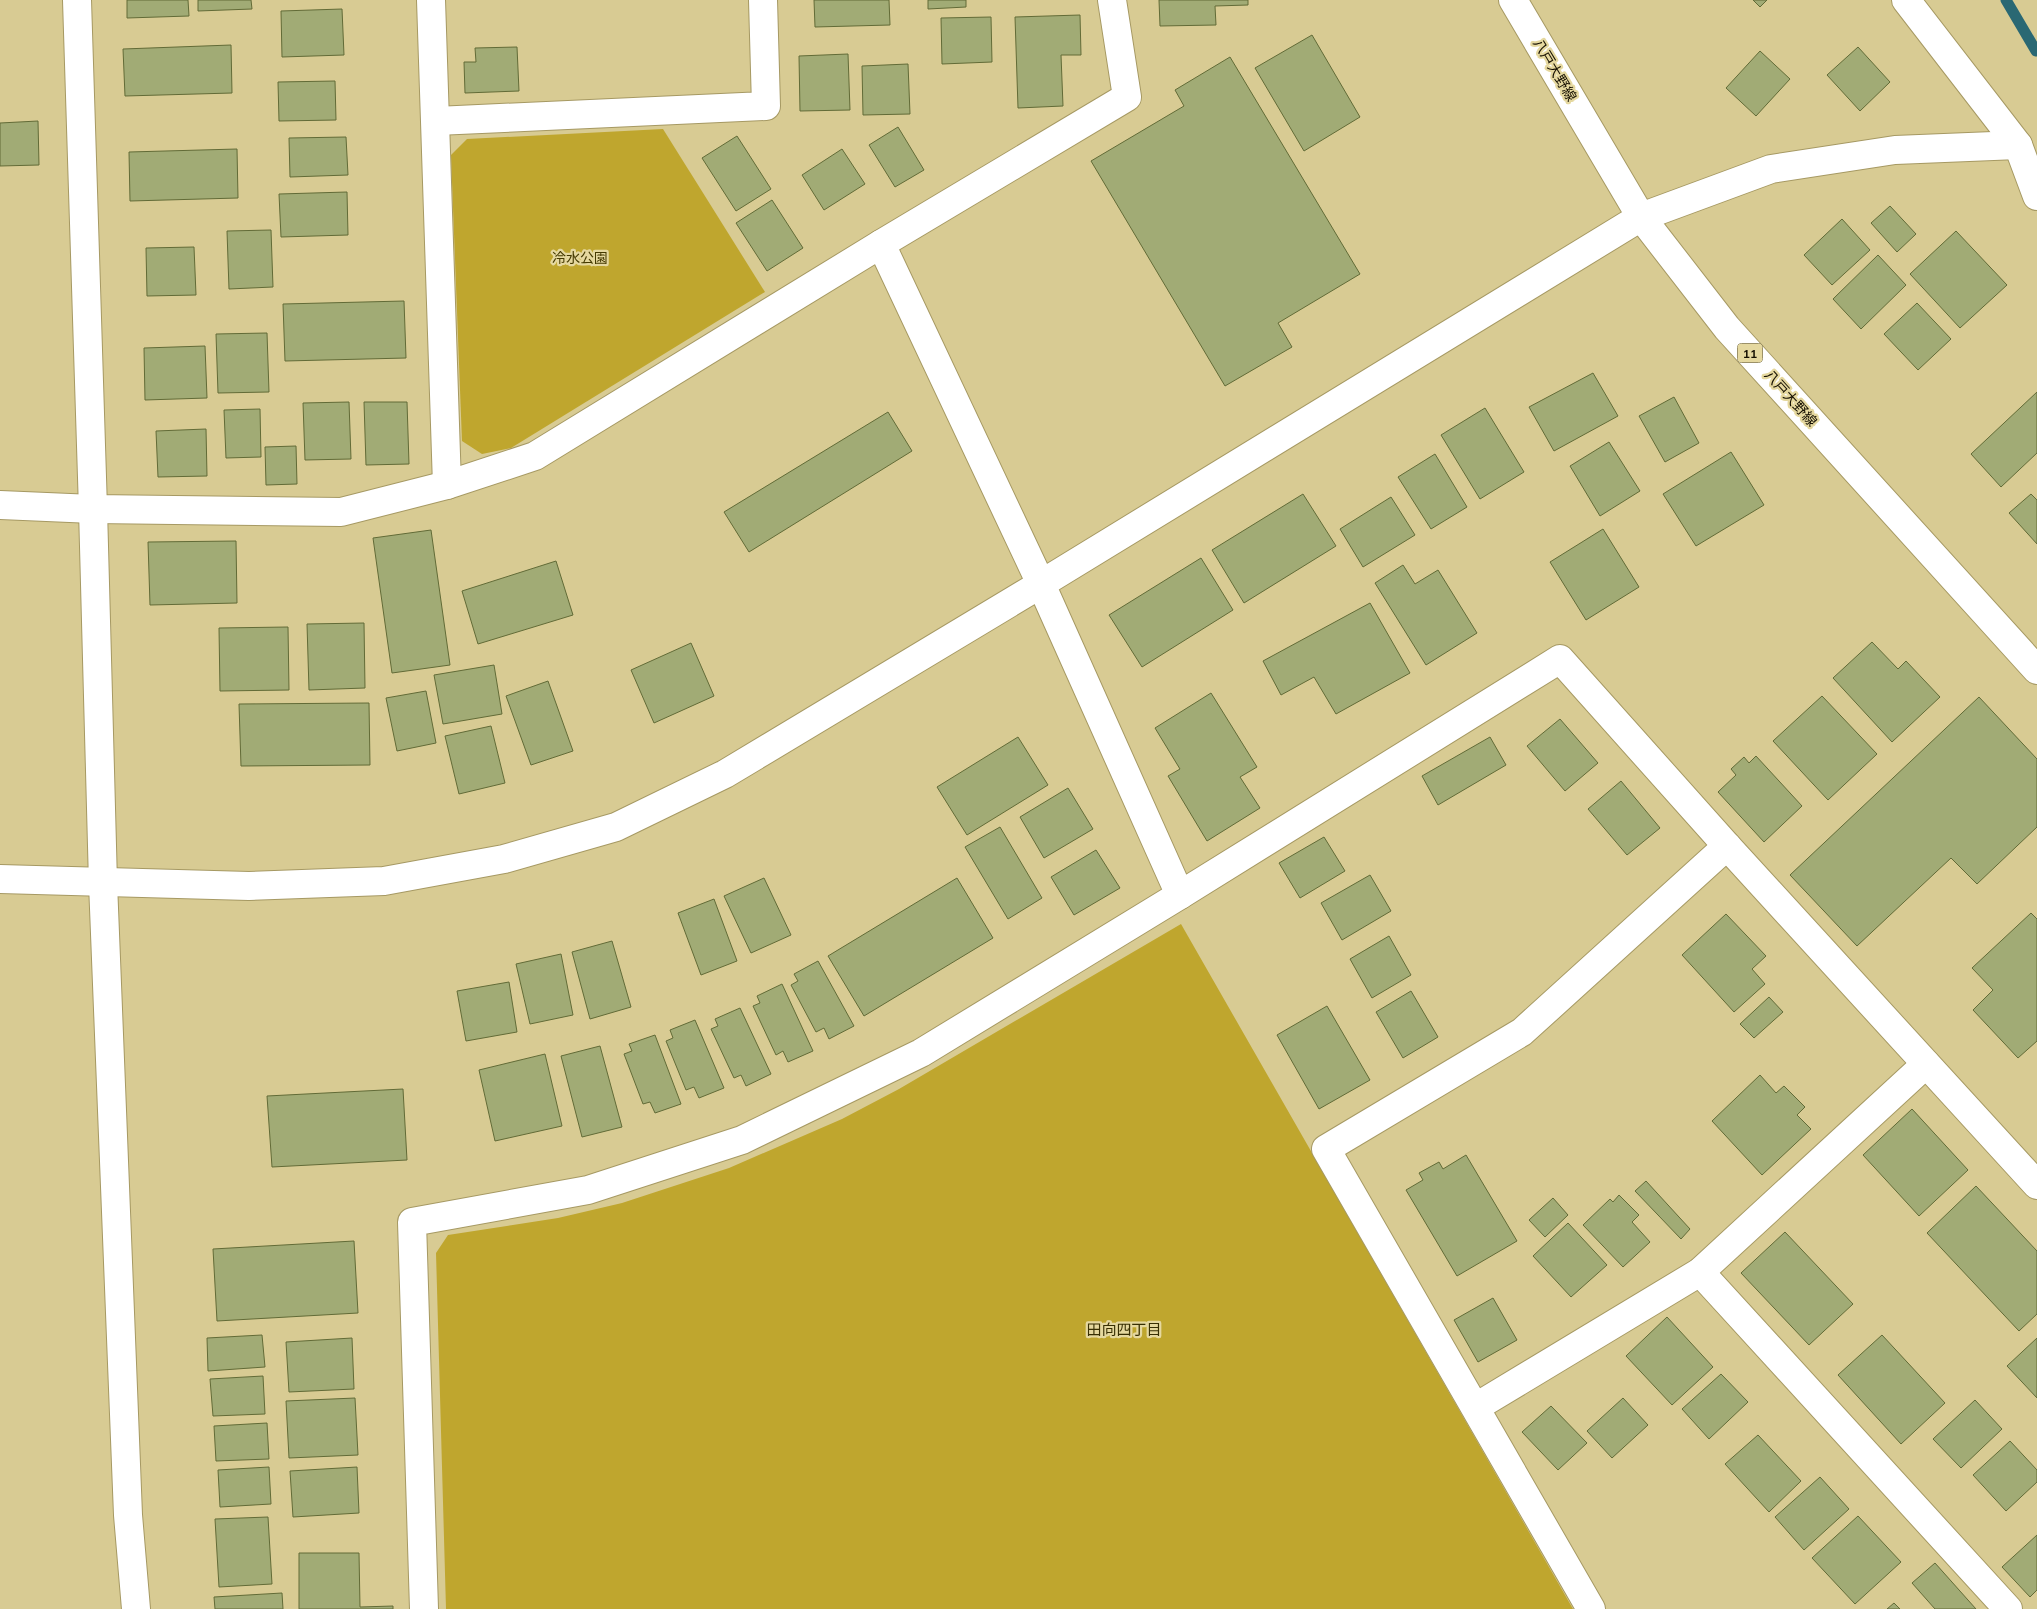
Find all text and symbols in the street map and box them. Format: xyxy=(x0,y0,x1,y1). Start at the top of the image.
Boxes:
street label: 八戸大野線 xyxy=(1529,35,1581,105)
park label: 冷水公園 xyxy=(552,249,608,267)
road number: 11 xyxy=(1738,343,1762,362)
street label: 八戸大野線 xyxy=(1761,366,1821,430)
district label: 田向四丁目 xyxy=(1086,1320,1162,1339)

